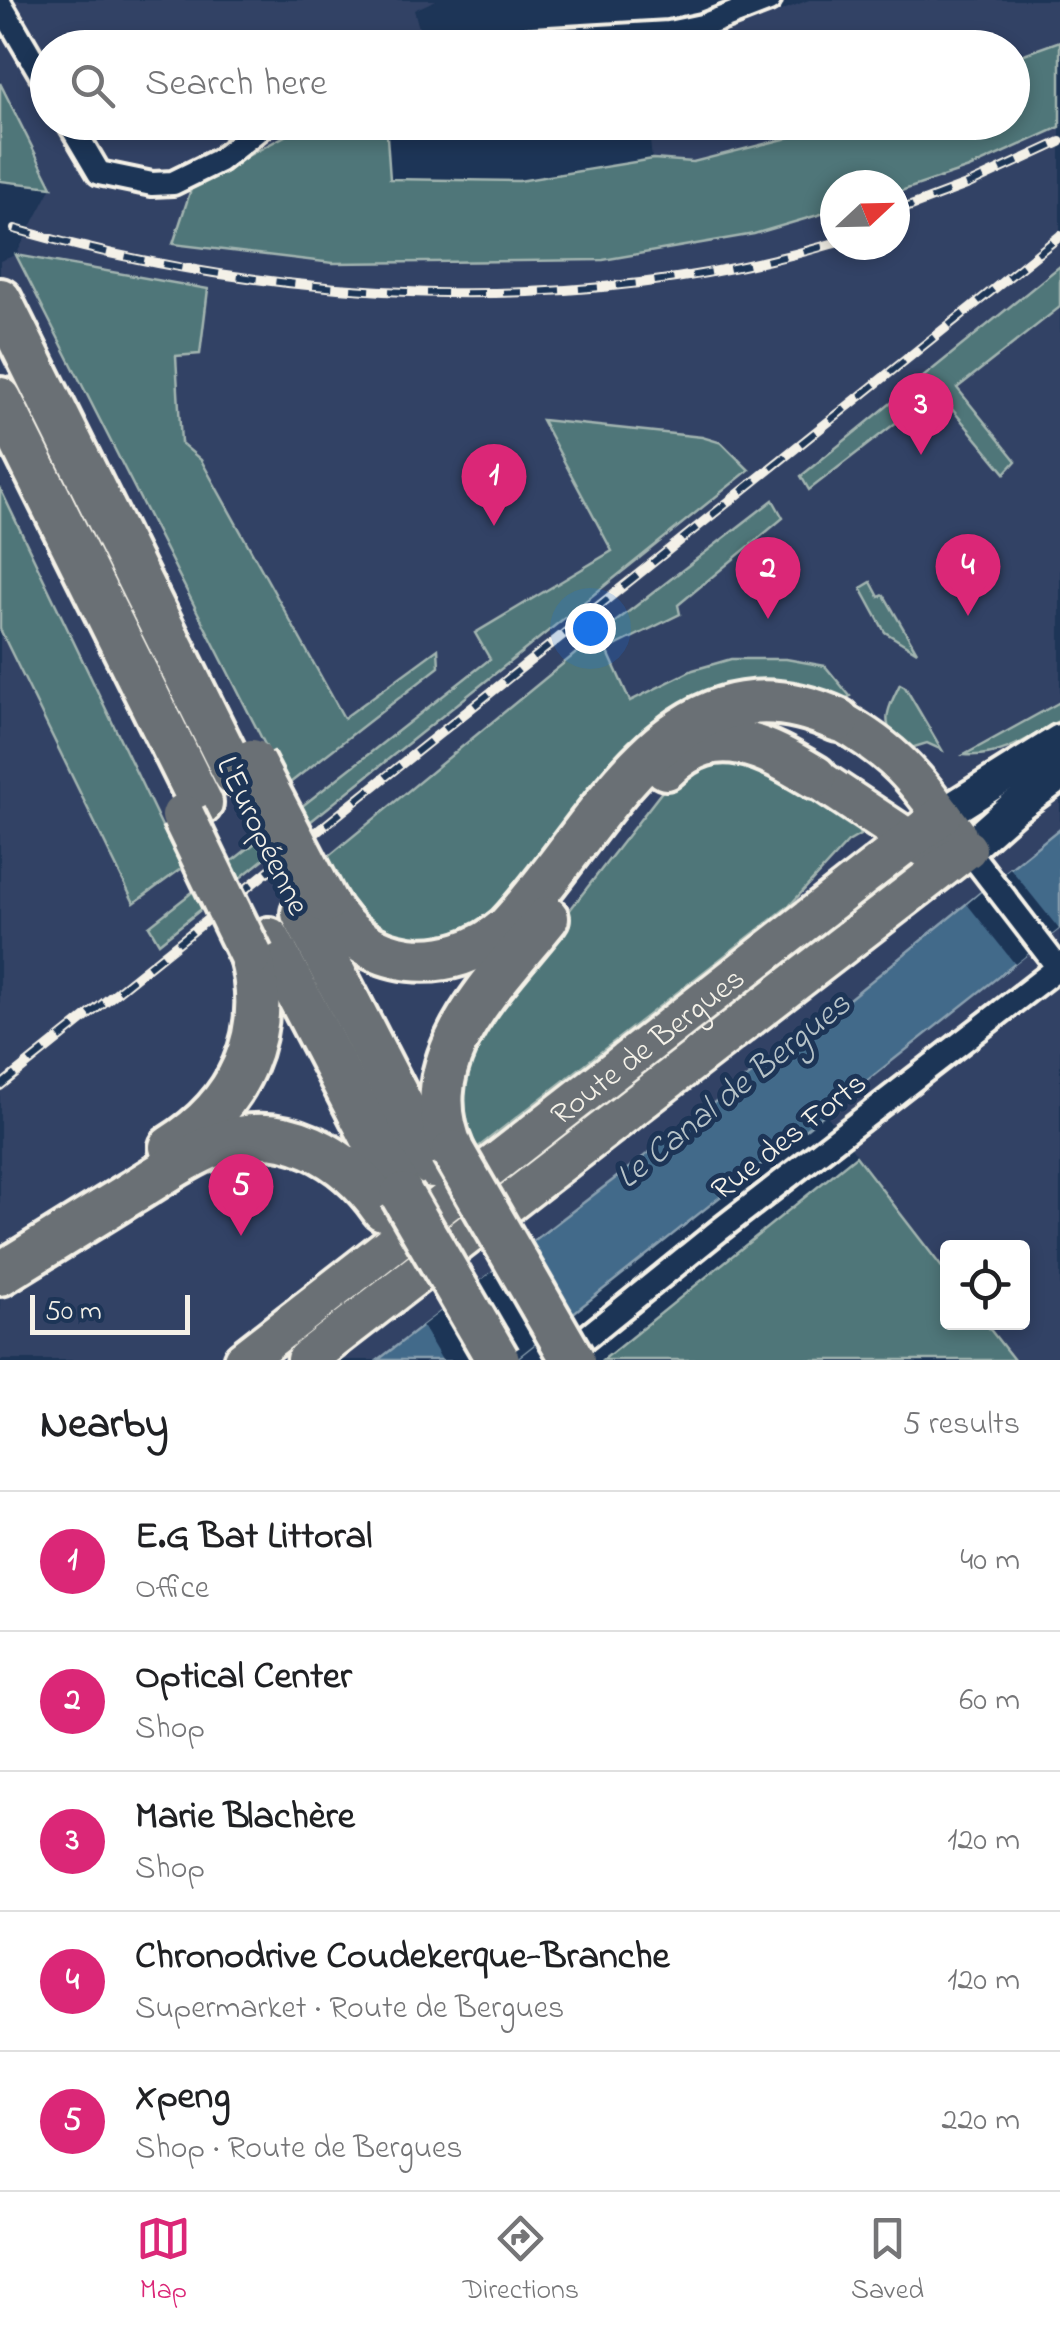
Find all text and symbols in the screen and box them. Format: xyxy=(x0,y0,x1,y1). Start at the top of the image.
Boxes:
search box xyxy=(30,30,1030,140)
text: Search here xyxy=(145,57,327,113)
icon: search xyxy=(65,58,120,113)
north arrow xyxy=(820,170,910,260)
pin: 3 xyxy=(888,372,954,455)
pin: 1 xyxy=(462,444,526,526)
pin: 4 xyxy=(936,534,1000,616)
pin: 2 xyxy=(736,536,800,619)
your location xyxy=(565,603,616,654)
street label: L'Européenne xyxy=(202,749,320,924)
street label: Route de Bergues xyxy=(542,957,756,1139)
water label: Le Canal de Bergues xyxy=(606,981,864,1203)
street label: Rue des Forts xyxy=(702,1062,878,1214)
pin: 5 xyxy=(208,1154,274,1236)
map controls xyxy=(940,1240,1030,1330)
button: locate xyxy=(940,1240,1030,1330)
scale bar xyxy=(30,1290,190,1334)
text: 50 m xyxy=(45,1292,102,1333)
text: Nearby xyxy=(40,1395,168,1456)
text: 5 results xyxy=(903,1402,1020,1449)
text: E.G Bat Littoral xyxy=(135,1510,372,1566)
text: 1 xyxy=(67,1538,78,1585)
text: 40 m xyxy=(960,1538,1020,1585)
text: Office xyxy=(135,1566,209,1613)
text: Optical Center xyxy=(135,1650,352,1706)
text: 2 xyxy=(65,1678,80,1725)
text: 60 m xyxy=(959,1678,1020,1725)
text: Shop xyxy=(135,1706,205,1753)
text: Marie Blachère xyxy=(135,1790,355,1846)
text: 3 xyxy=(66,1818,79,1865)
text: 120 m xyxy=(947,1818,1020,1865)
text: Shop xyxy=(135,1846,205,1893)
text: Chronodrive Coudekerque-Branche xyxy=(135,1930,670,1986)
text: 4 xyxy=(66,1958,79,2005)
text: 120 m xyxy=(947,1958,1020,2005)
text: Supermarket · Route de Bergues xyxy=(135,1986,564,2033)
text: Xpeng xyxy=(135,2070,230,2126)
text: 5 xyxy=(63,2098,82,2145)
text: 220 m xyxy=(942,2098,1020,2145)
text: Shop · Route de Bergues xyxy=(135,2126,463,2173)
tab: Map xyxy=(136,2211,191,2312)
tab: Directions xyxy=(463,2211,579,2312)
tab: Saved xyxy=(851,2211,924,2312)

